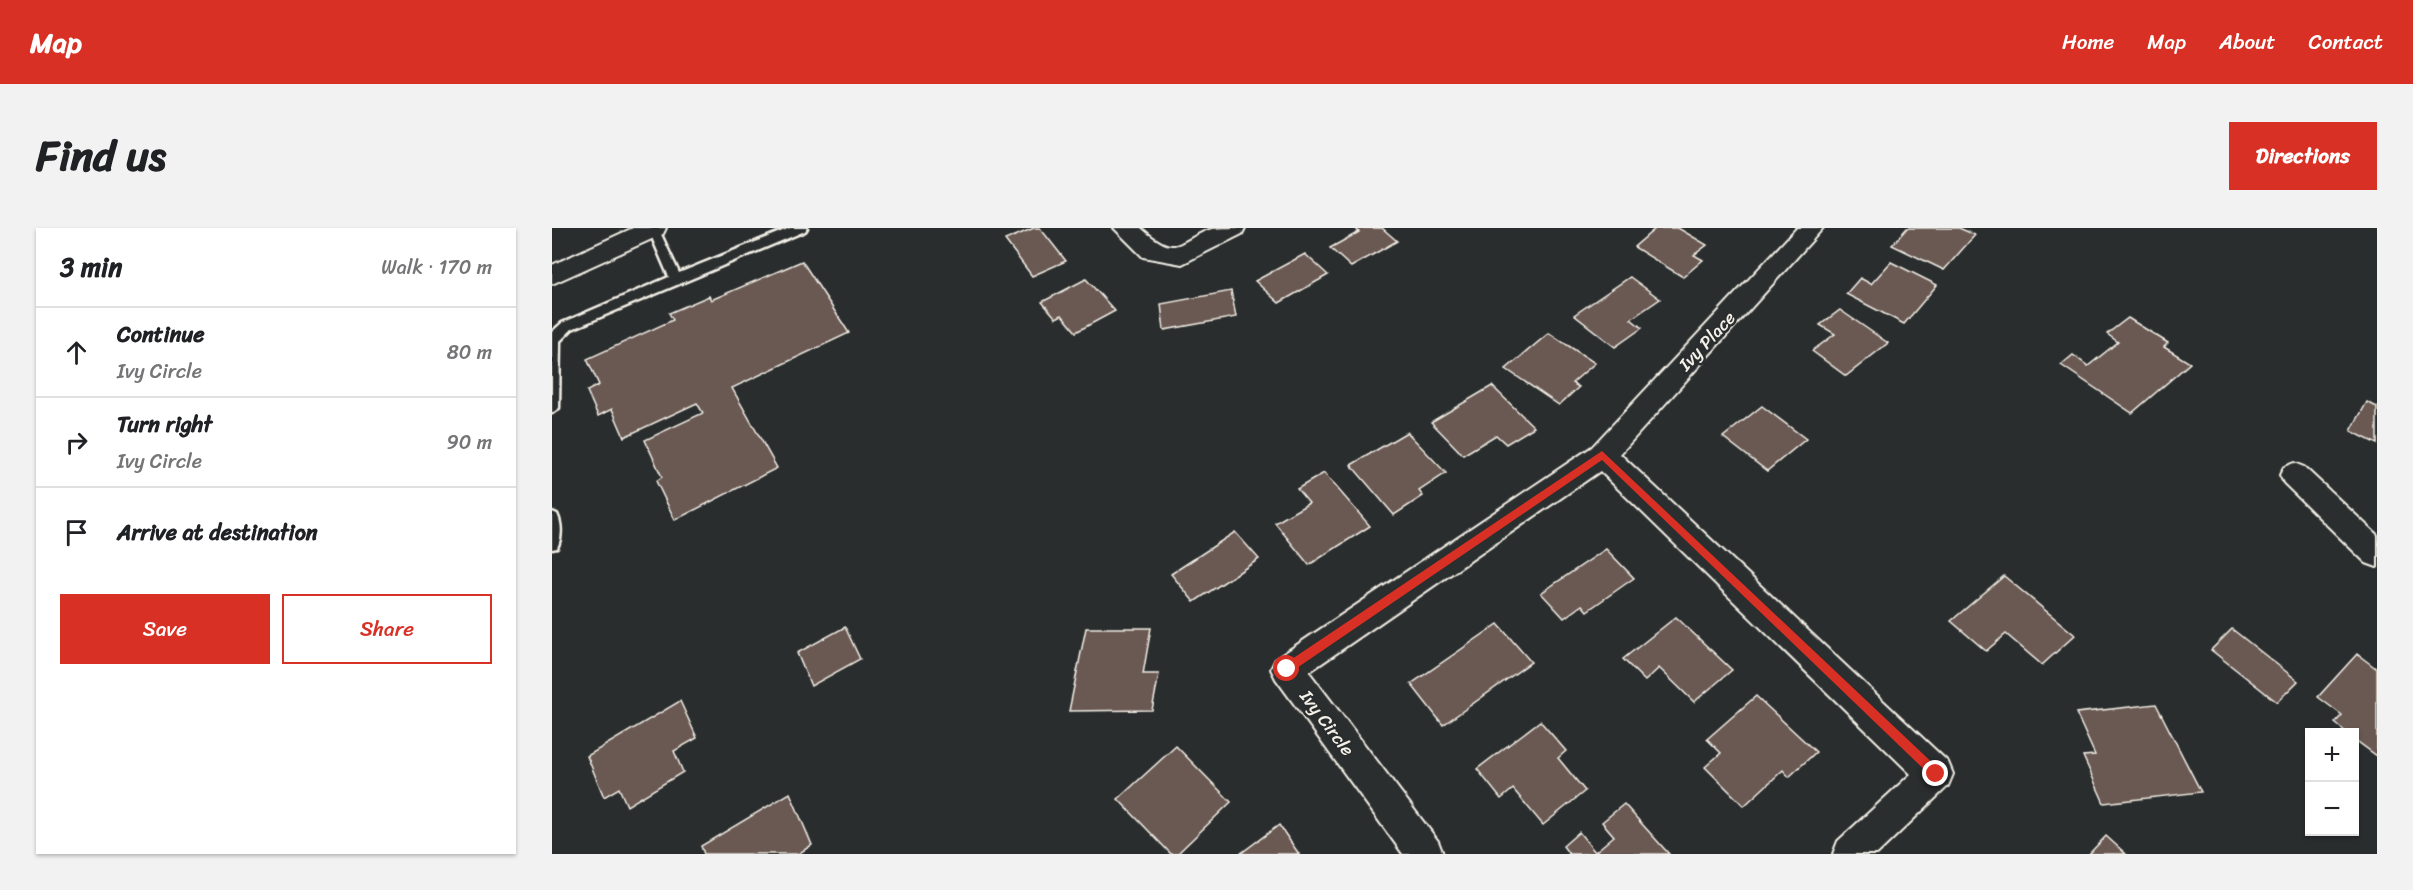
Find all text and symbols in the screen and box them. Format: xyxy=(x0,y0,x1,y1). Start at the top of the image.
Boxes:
text: Map xyxy=(30,18,82,67)
text: Home xyxy=(2062,23,2114,61)
text: Map xyxy=(2147,23,2186,61)
text: About xyxy=(2219,23,2276,61)
text: Contact xyxy=(2309,23,2383,61)
text: Find us xyxy=(36,119,166,193)
button: Directions xyxy=(2229,122,2377,190)
text: 3 min xyxy=(60,244,122,290)
text: Walk · 170 m xyxy=(381,250,492,285)
street label: Ivy Place xyxy=(1670,303,1744,379)
text: Continue xyxy=(117,315,205,354)
text: 80 m xyxy=(447,335,492,370)
icon: ahead xyxy=(60,336,93,369)
text: Ivy Circle xyxy=(117,354,202,389)
text: Turn right xyxy=(117,405,212,444)
text: 90 m xyxy=(447,425,492,460)
icon: right xyxy=(60,426,93,459)
text: Ivy Circle xyxy=(117,444,202,479)
text: Arrive at destination xyxy=(117,513,318,552)
icon: arrive xyxy=(60,516,93,549)
button: Save xyxy=(60,594,270,664)
button: Share xyxy=(282,594,492,664)
route start xyxy=(1273,655,1299,681)
street label: Ivy Circle xyxy=(1291,682,1363,763)
map controls xyxy=(2305,728,2359,836)
button: + xyxy=(2305,728,2359,782)
route end xyxy=(1922,760,1948,786)
button: − xyxy=(2305,782,2359,836)

